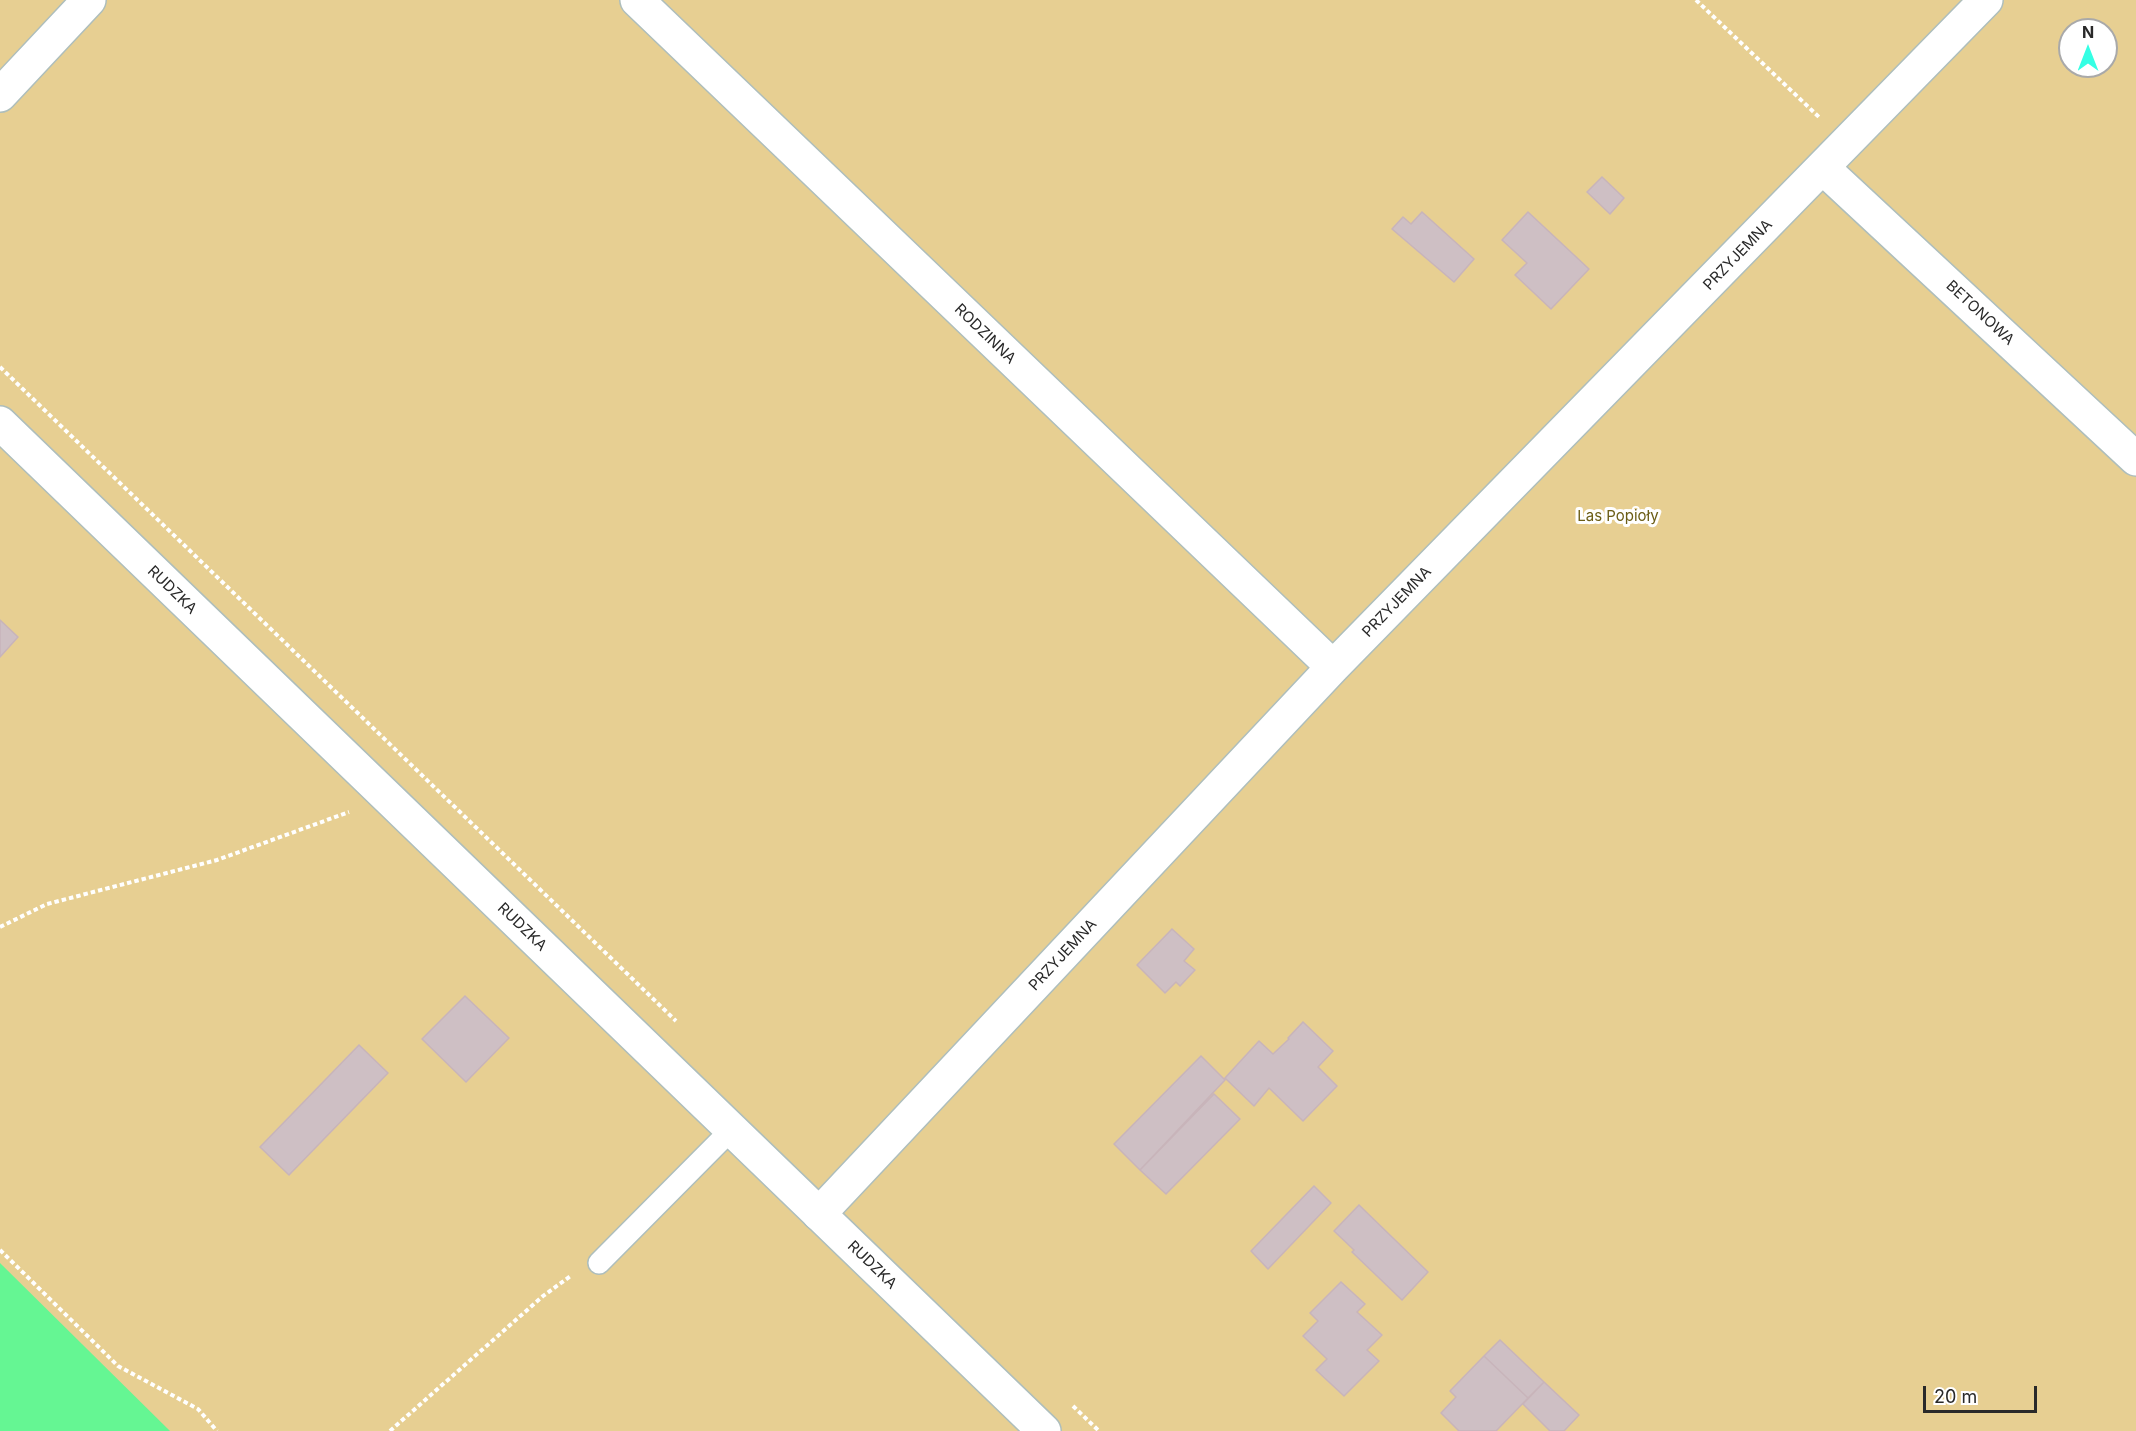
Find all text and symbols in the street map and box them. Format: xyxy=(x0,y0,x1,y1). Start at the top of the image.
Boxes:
north arrow xyxy=(2058,18,2118,78)
text: N xyxy=(2082,22,2094,42)
street label: PRZYJEMNA xyxy=(1700,216,1776,294)
street label: BETONOWA xyxy=(1942,277,2018,349)
street label: RODZINNA xyxy=(951,300,1019,368)
park label: Las Popioły xyxy=(1577,507,1659,525)
street label: RUDZKA xyxy=(144,562,200,618)
street label: PRZYJEMNA xyxy=(1359,563,1435,641)
street label: RUDZKA xyxy=(494,899,550,955)
street label: PRZYJEMNA xyxy=(1025,916,1101,994)
street label: RUDZKA xyxy=(844,1237,900,1293)
scale bar xyxy=(1926,1374,2040,1412)
text: 20 m xyxy=(1934,1386,1977,1407)

